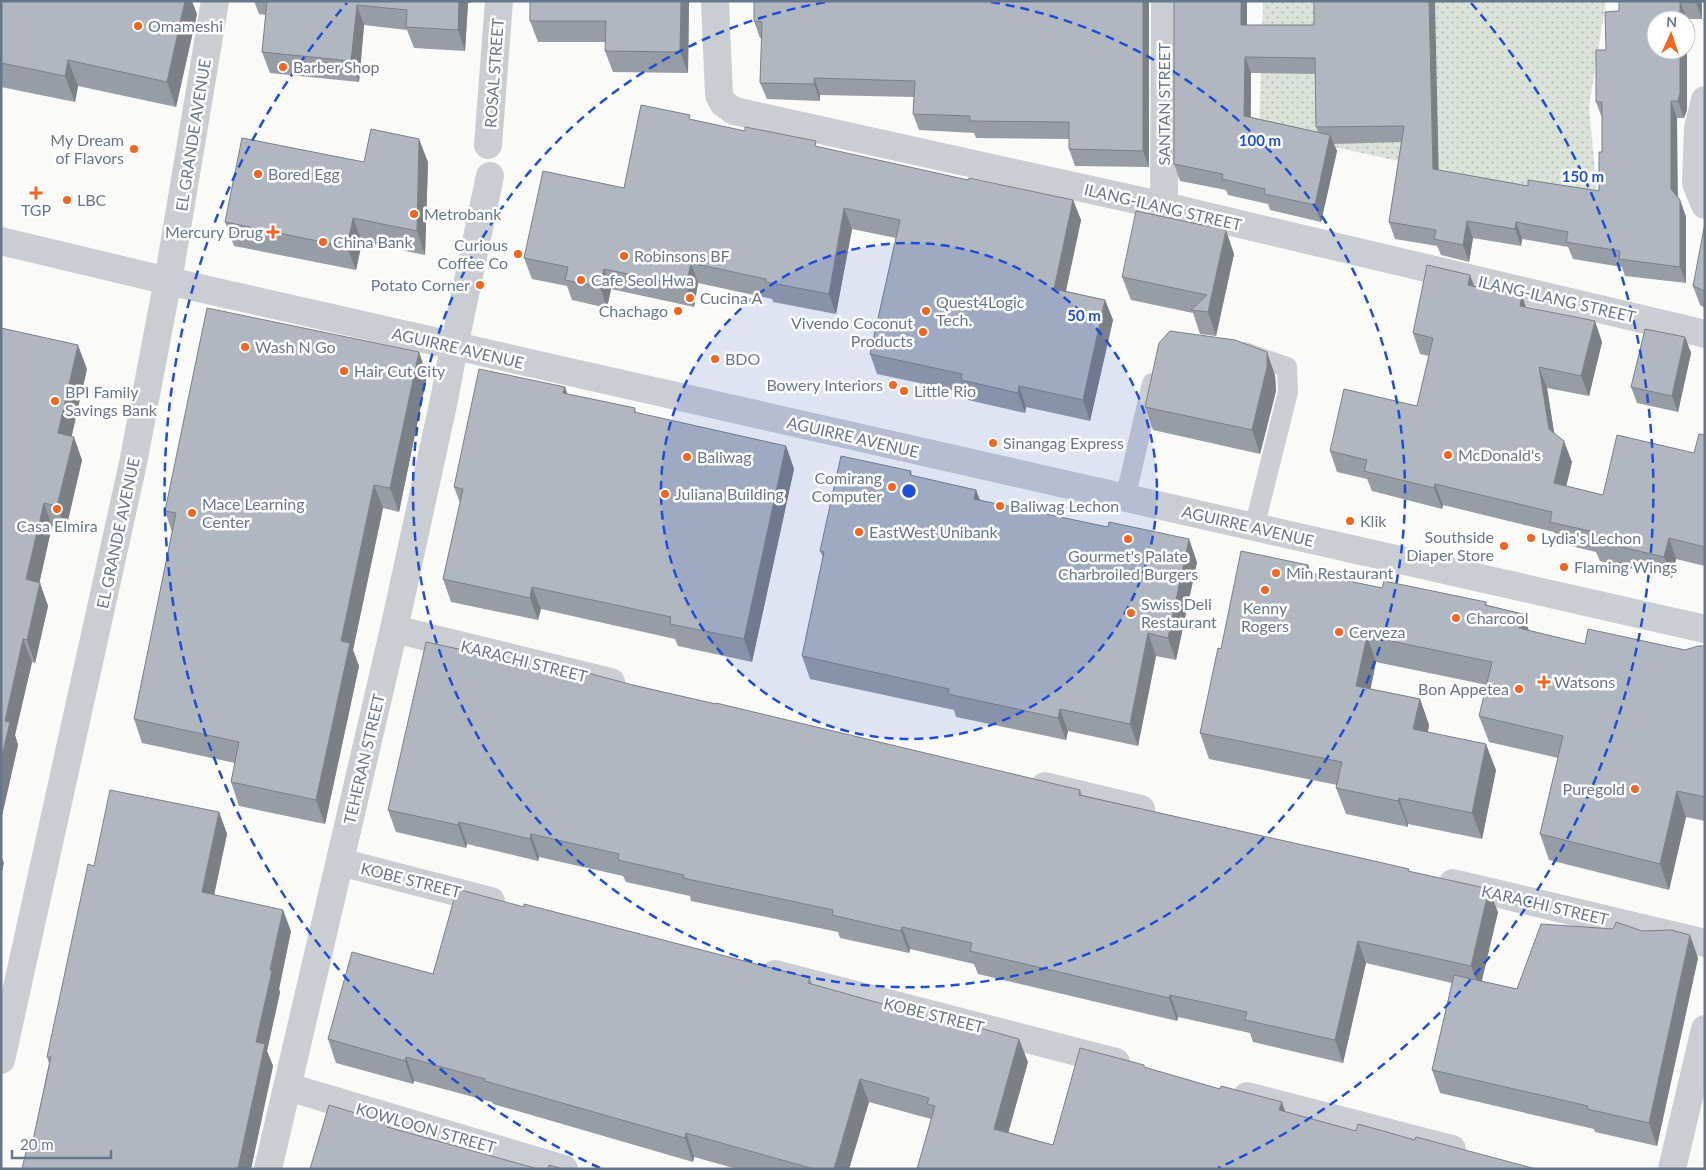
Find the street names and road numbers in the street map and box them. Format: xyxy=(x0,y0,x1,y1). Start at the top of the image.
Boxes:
street label: ROSAL STREET xyxy=(480,17,507,128)
street label: SANTAN STREET xyxy=(1154,42,1173,166)
street label: EL GRANDE AVENUE xyxy=(171,57,214,212)
street label: ILANG-ILANG STREET xyxy=(1083,179,1244,234)
street label: ILANG-ILANG STREET xyxy=(1477,271,1638,326)
street label: AGUIRRE AVENUE xyxy=(390,323,526,372)
street label: AGUIRRE AVENUE xyxy=(785,412,921,461)
street label: EL GRANDE AVENUE xyxy=(92,456,143,610)
street label: AGUIRRE AVENUE xyxy=(1180,501,1316,550)
street label: KARACHI STREET xyxy=(459,636,590,686)
street label: TEHERAN STREET xyxy=(339,691,388,826)
street label: KOBE STREET xyxy=(359,858,464,901)
street label: KARACHI STREET xyxy=(1480,881,1611,928)
street label: KOBE STREET xyxy=(882,993,987,1036)
street label: KOWLOON STREET xyxy=(354,1098,499,1157)

